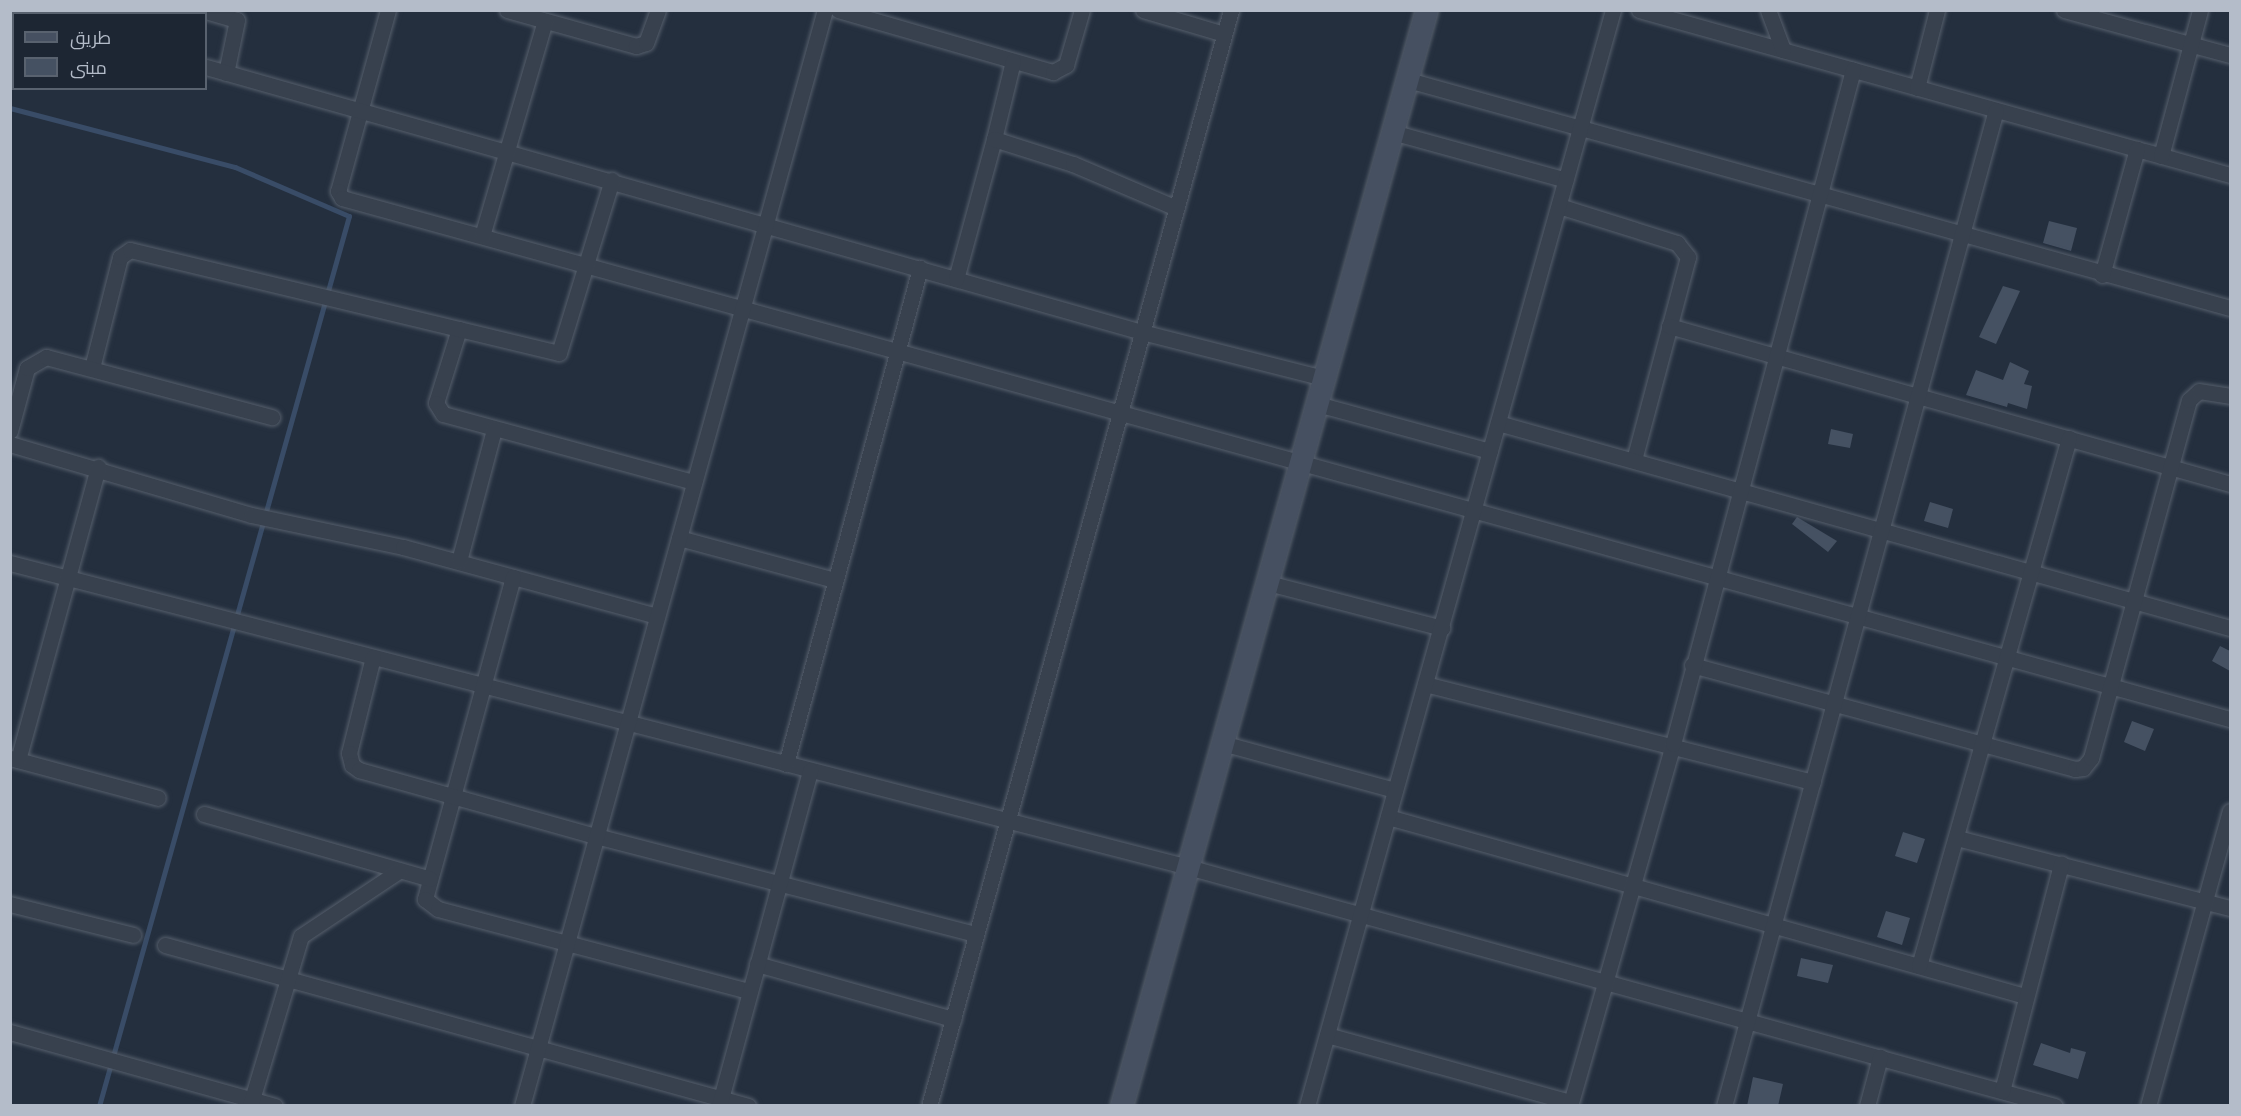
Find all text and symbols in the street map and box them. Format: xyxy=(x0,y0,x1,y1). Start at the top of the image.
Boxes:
legend xyxy=(12,12,207,90)
text: طريق xyxy=(70,27,111,48)
text: مبنى xyxy=(70,57,107,78)

